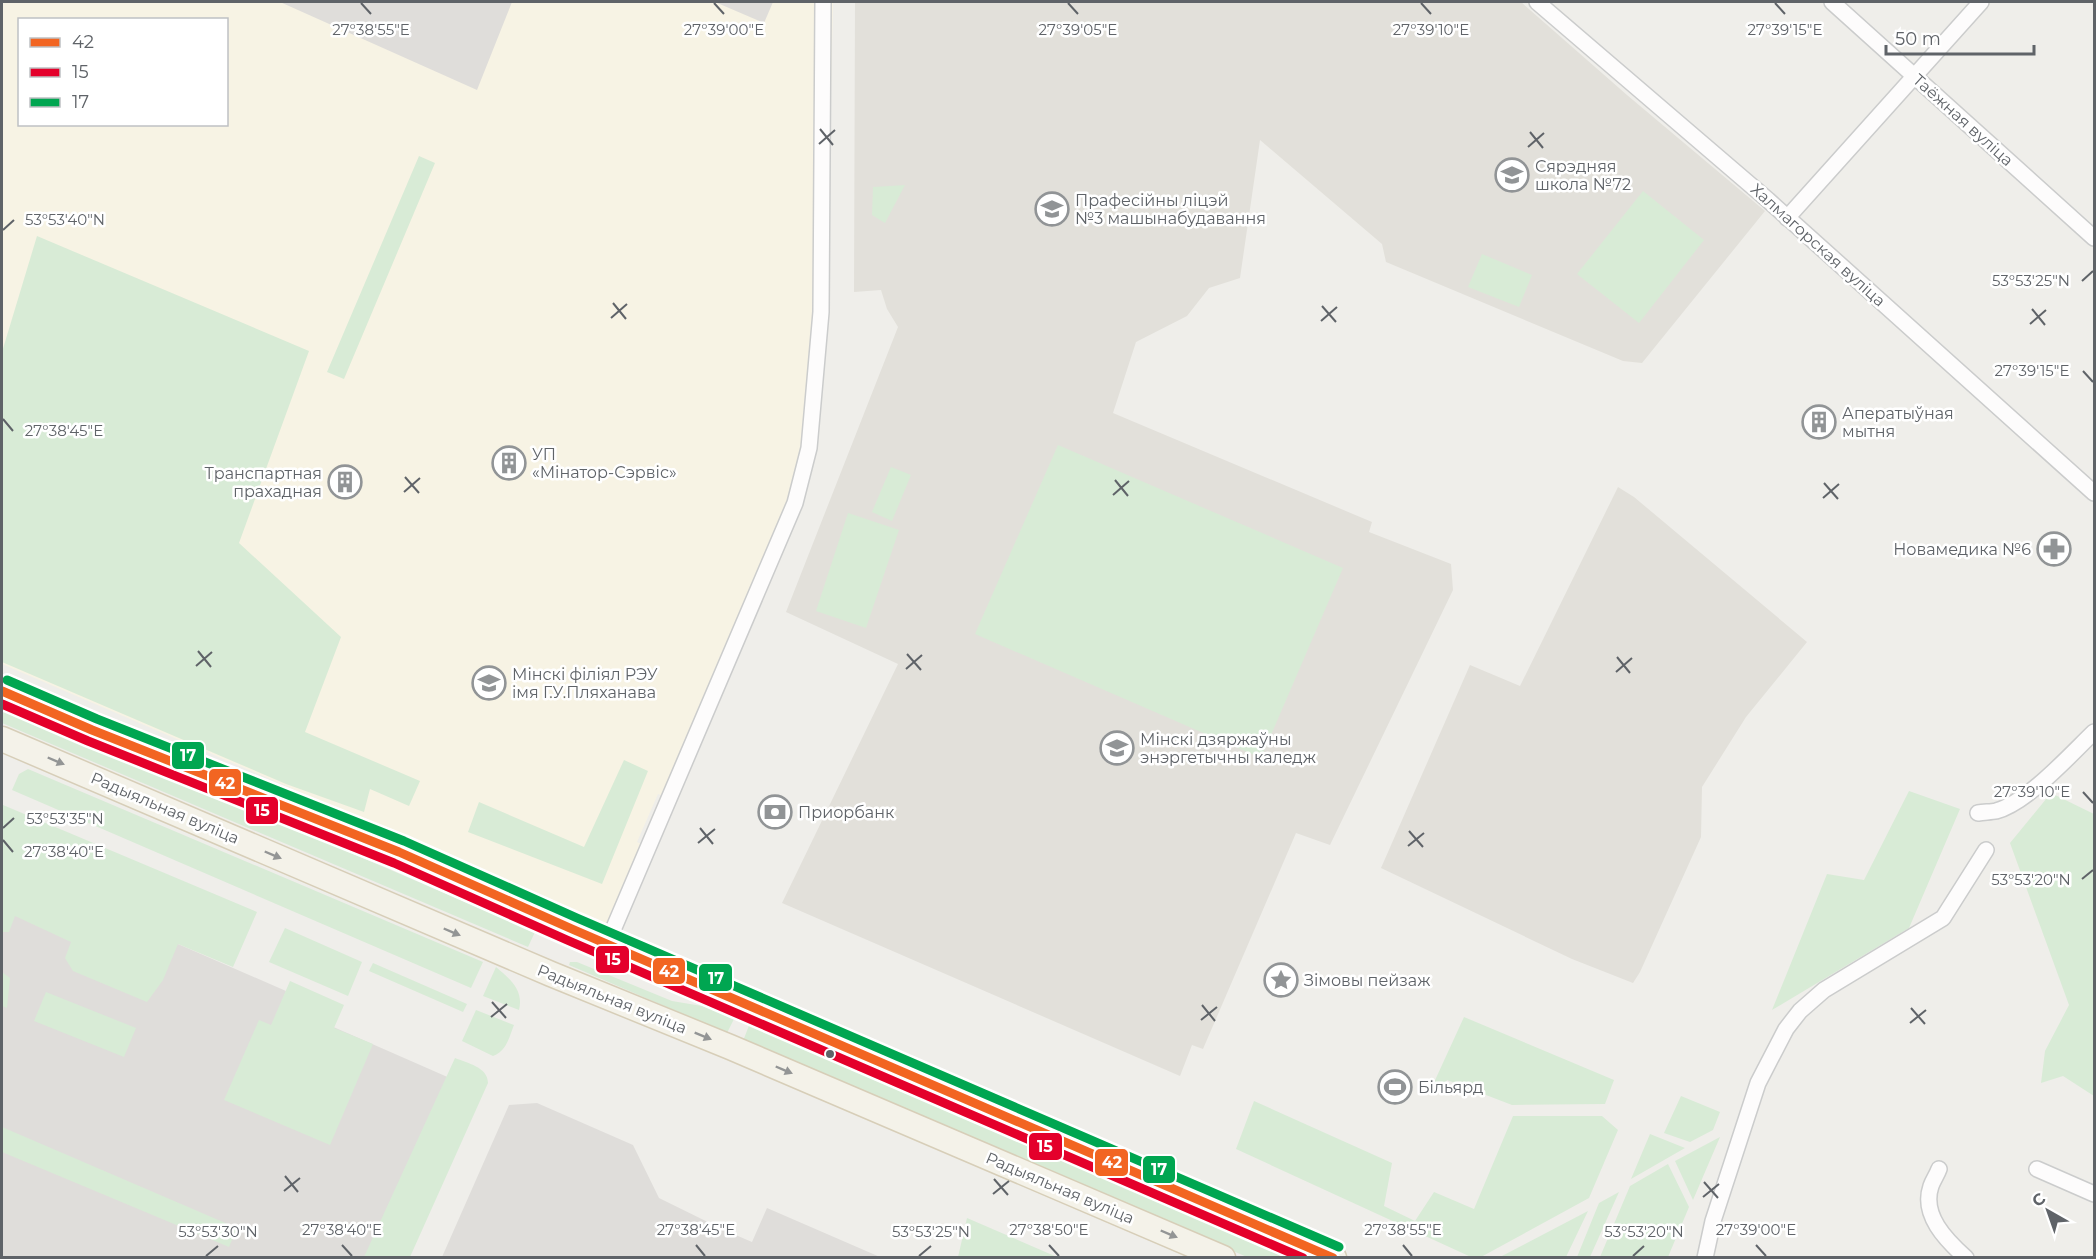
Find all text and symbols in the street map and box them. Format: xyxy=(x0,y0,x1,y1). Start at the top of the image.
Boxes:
legend xyxy=(18,18,228,126)
scale bar xyxy=(1886,18,2034,56)
text: 27°38'55"E xyxy=(332,20,410,39)
text: 27°39'00"E xyxy=(684,20,764,39)
text: 27°39'05"E xyxy=(1039,20,1117,39)
text: 27°39'10"E xyxy=(1393,20,1469,39)
text: 27°39'15"E xyxy=(1748,20,1822,39)
text: 50 m xyxy=(1895,28,1941,50)
text: 42 xyxy=(72,31,94,53)
text: 15 xyxy=(72,61,89,83)
street label: Таёжная вуліца xyxy=(1909,70,2017,170)
text: 17 xyxy=(72,91,89,113)
school or university icon: Сярэдняя школа №72 xyxy=(1494,157,1530,193)
place label: Сярэдняя школа №72 xyxy=(1535,157,1631,194)
street label: Халмагорская вуліца xyxy=(1747,180,1889,310)
school or university icon: Прафесійны ліцэй №3 машынабудавання xyxy=(1034,191,1070,227)
place label: Прафесійны ліцэй №3 машынабудавання xyxy=(1075,191,1266,228)
text: 53°53'40"N xyxy=(25,210,105,229)
text: 53°53'25"N xyxy=(1992,271,2070,290)
text: 27°39'15"E xyxy=(1995,361,2069,380)
building icon: Аператыўная мытня xyxy=(1801,404,1837,440)
place label: Аператыўная мытня xyxy=(1842,404,1954,441)
text: 27°38'45"E xyxy=(25,421,103,440)
building icon: УП «Мінатор-Сэрвіс» xyxy=(491,445,527,481)
place label: УП «Мінатор-Сэрвіс» xyxy=(532,445,677,482)
place label: Транспартная прахадная xyxy=(205,464,322,501)
building icon: Транспартная прахадная xyxy=(327,464,363,500)
pharmacy icon: Новамедика №6 xyxy=(2036,531,2072,567)
place label: Новамедика №6 xyxy=(1893,540,2031,559)
school or university icon: Мінскі філіял РЭУ імя Г.У.Пляханава xyxy=(471,665,507,701)
place label: Мінскі філіял РЭУ імя Г.У.Пляханава xyxy=(512,665,658,702)
school or university icon: Мінскі дзяржаўны энэргетычны каледж xyxy=(1099,730,1135,766)
place label: Мінскі дзяржаўны энэргетычны каледж xyxy=(1140,730,1316,767)
line badge: 17 xyxy=(171,741,205,770)
text: 17 xyxy=(180,746,196,765)
one-way arrow xyxy=(47,756,65,766)
street label: Радыяльная вуліца xyxy=(88,768,242,848)
line badge: 42 xyxy=(208,768,242,797)
text: 42 xyxy=(215,774,235,793)
text: 27°39'10"E xyxy=(1994,782,2070,801)
bank icon: Приорбанк xyxy=(757,794,793,830)
line badge: 15 xyxy=(245,796,279,825)
text: 15 xyxy=(254,801,270,820)
place label: Приорбанк xyxy=(798,803,895,822)
text: 53°53'35"N xyxy=(26,809,104,828)
text: 27°38'40"E xyxy=(24,842,104,861)
one-way arrow xyxy=(265,850,282,859)
text: 53°53'20"N xyxy=(1991,870,2071,889)
one-way arrow xyxy=(444,927,461,936)
line badge: 15 xyxy=(595,945,630,974)
text: 15 xyxy=(605,950,621,969)
line badge: 42 xyxy=(652,957,686,985)
street label: Радыяльная вуліца xyxy=(535,960,689,1038)
text: 42 xyxy=(659,962,679,981)
place icon: Зімовы пейзаж xyxy=(1263,962,1299,998)
line badge: 17 xyxy=(698,963,733,992)
text: 17 xyxy=(708,969,724,988)
place label: Зімовы пейзаж xyxy=(1304,971,1430,990)
one-way arrow xyxy=(694,1032,712,1041)
unlabelled marker xyxy=(824,1048,836,1060)
one-way arrow xyxy=(775,1065,793,1075)
sports icon: Більярд xyxy=(1377,1069,1413,1105)
place label: Більярд xyxy=(1418,1078,1484,1097)
line badge: 15 xyxy=(1028,1132,1063,1161)
text: 15 xyxy=(1037,1137,1053,1156)
street label: Радыяльная вуліца xyxy=(983,1148,1137,1228)
line badge: 42 xyxy=(1094,1148,1129,1177)
text: 42 xyxy=(1102,1153,1122,1172)
line badge: 17 xyxy=(1142,1155,1176,1184)
text: 17 xyxy=(1151,1160,1167,1179)
north arrow xyxy=(2018,1181,2078,1241)
text: С xyxy=(2028,1189,2050,1211)
text: 27°38'40"E xyxy=(302,1220,382,1239)
text: 27°38'45"E xyxy=(657,1220,735,1239)
text: 27°38'50"E xyxy=(1009,1220,1089,1239)
text: 27°38'55"E xyxy=(1364,1220,1442,1239)
text: 27°39'00"E xyxy=(1716,1220,1796,1239)
text: 53°53'30"N xyxy=(178,1222,258,1241)
text: 53°53'25"N xyxy=(892,1222,970,1241)
text: 53°53'20"N xyxy=(1604,1222,1684,1241)
one-way arrow xyxy=(1160,1230,1177,1239)

